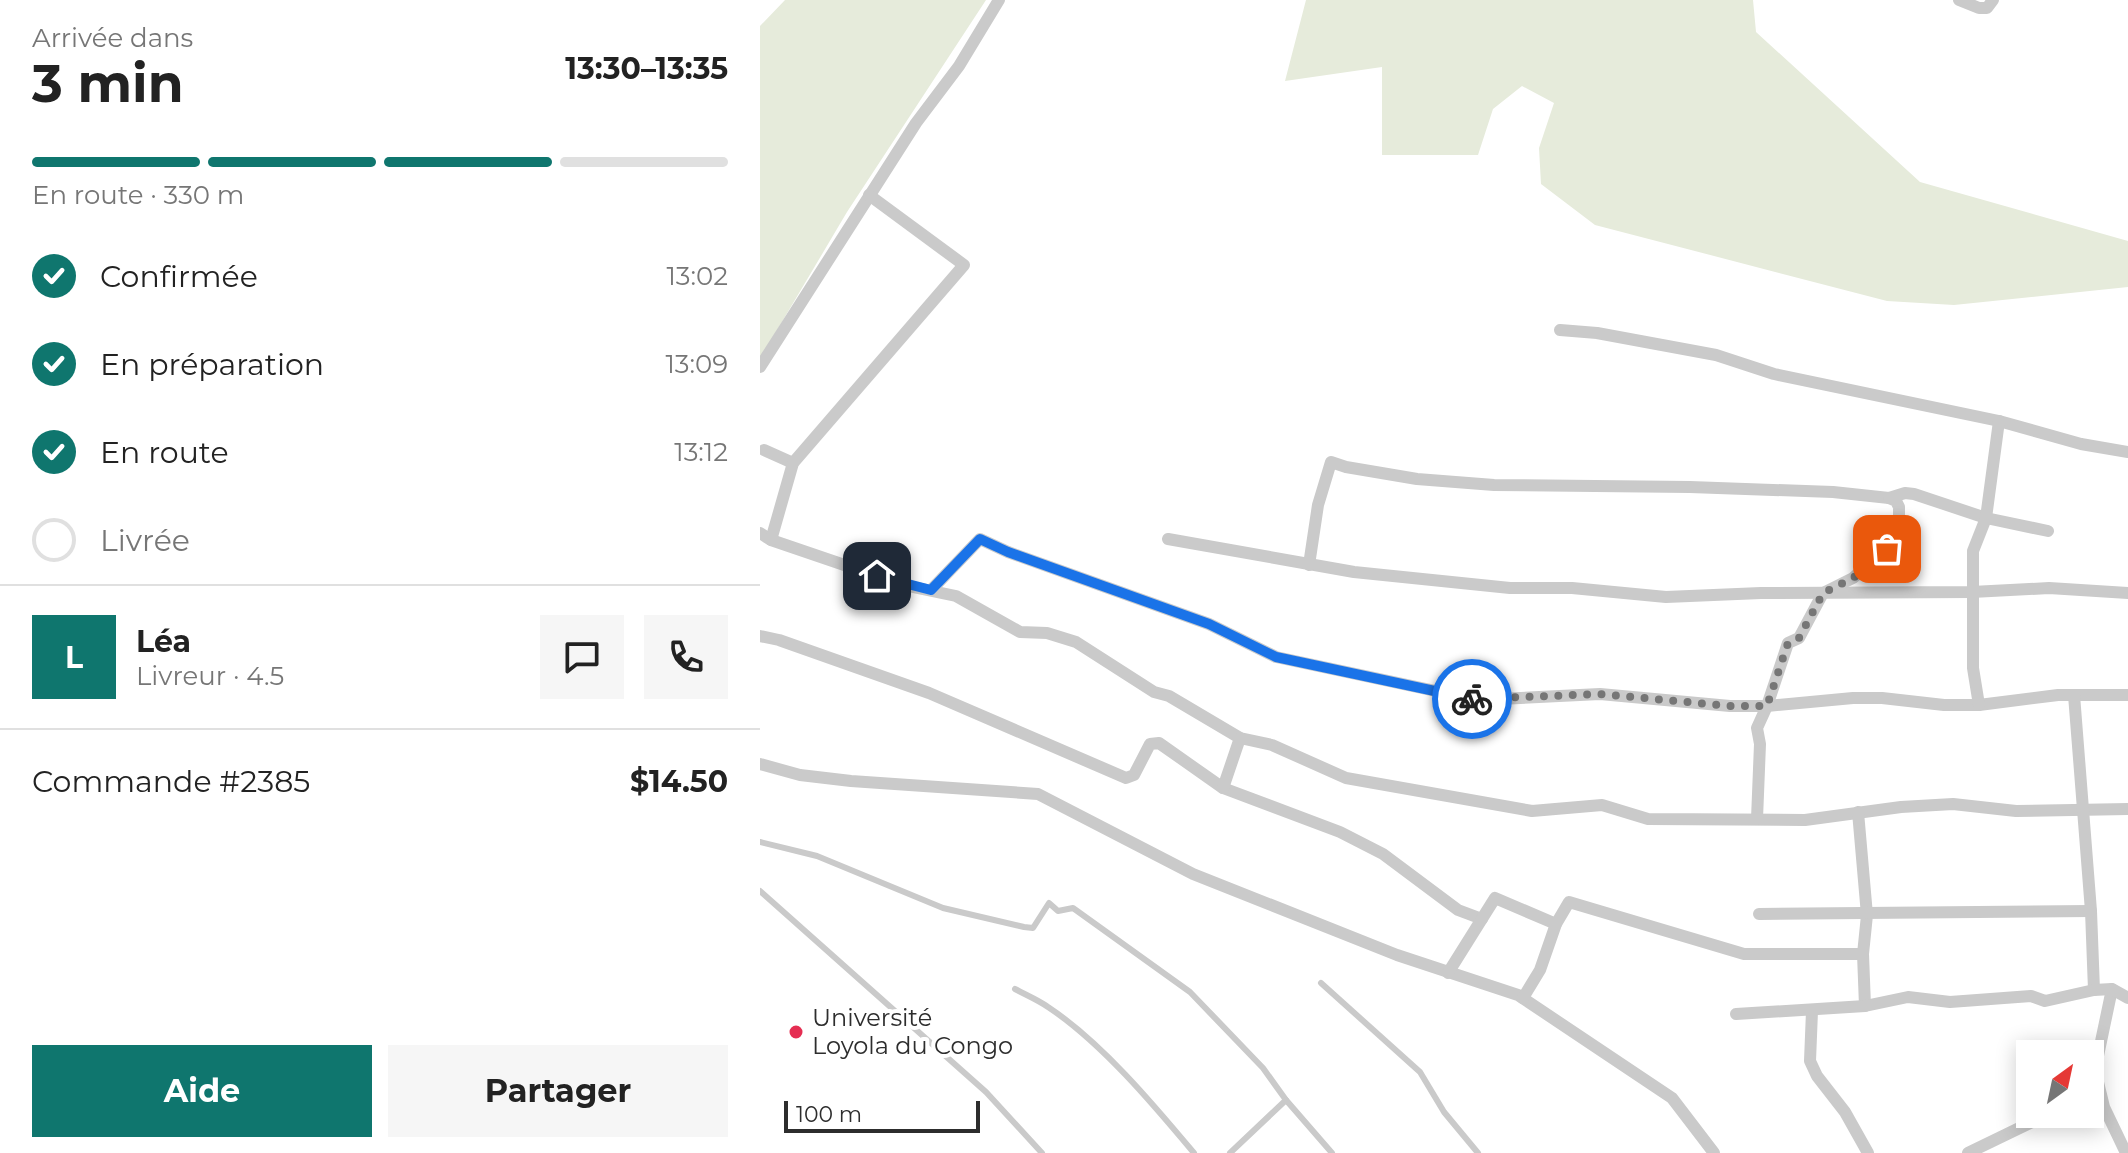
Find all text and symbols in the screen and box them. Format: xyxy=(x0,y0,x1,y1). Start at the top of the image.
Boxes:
text: Arrivée dans xyxy=(32,22,193,54)
text: 13:30–13:35 xyxy=(565,50,728,87)
text: 3 min xyxy=(32,52,184,115)
text: En route · 330 m xyxy=(32,179,244,211)
icon: check xyxy=(32,254,76,298)
text: Confirmée xyxy=(100,258,258,295)
text: 13:02 xyxy=(666,260,728,292)
icon: check xyxy=(32,342,76,386)
text: En préparation xyxy=(100,346,324,383)
text: 13:09 xyxy=(665,348,728,380)
icon: check xyxy=(32,430,76,474)
text: En route xyxy=(100,434,229,471)
text: 13:12 xyxy=(674,436,728,468)
pin xyxy=(1853,515,1921,583)
text: Livrée xyxy=(100,522,190,559)
icon: bag xyxy=(1865,527,1909,571)
pin xyxy=(843,542,911,610)
icon: home xyxy=(855,554,899,598)
button: chat xyxy=(540,615,624,699)
button: phone xyxy=(644,615,728,699)
text: Léa xyxy=(136,623,191,660)
text: L xyxy=(65,639,83,676)
courier xyxy=(1432,659,1512,739)
text: Livreur · 4.5 xyxy=(136,660,284,692)
icon: bike xyxy=(1450,677,1494,721)
text: Commande #2385 xyxy=(32,763,310,800)
text: $14.50 xyxy=(630,763,728,800)
place label: Université Loyola du Congo xyxy=(812,1003,1013,1060)
marker: Université Loyola du Congo xyxy=(787,1023,805,1041)
north arrow xyxy=(2016,1040,2104,1128)
map controls xyxy=(2016,1040,2104,1128)
button: Aide xyxy=(32,1045,372,1137)
button: Partager xyxy=(388,1045,728,1137)
scale bar xyxy=(784,1097,980,1133)
text: 100 m xyxy=(796,1101,862,1128)

